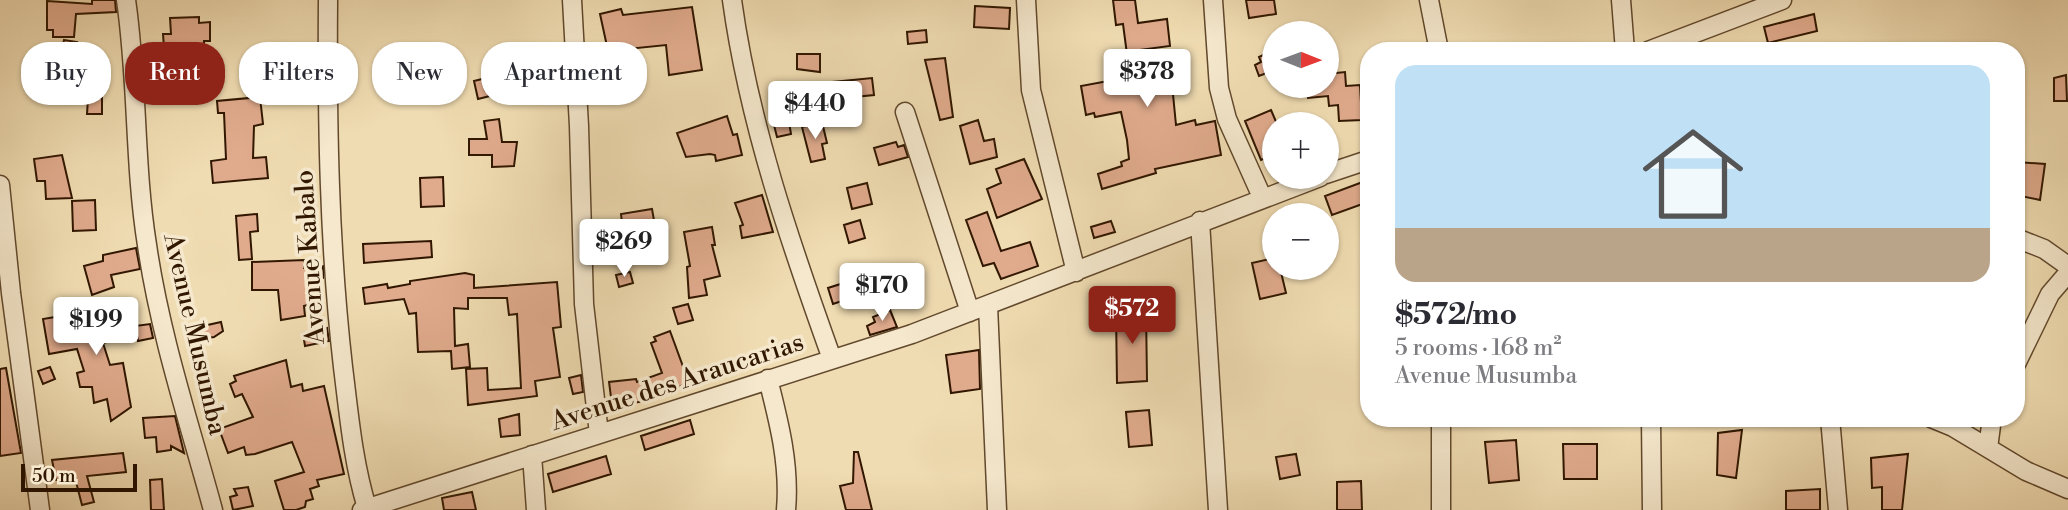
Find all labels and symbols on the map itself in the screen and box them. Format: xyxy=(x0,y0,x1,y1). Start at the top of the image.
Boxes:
north arrow xyxy=(1262,21,1339,98)
pin: $378 xyxy=(1106,50,1188,109)
pin: $440 xyxy=(774,82,856,141)
street label: Avenue Kabalo xyxy=(288,169,332,346)
pin: $269 xyxy=(583,219,665,279)
street label: Avenue Musumba xyxy=(156,229,234,439)
pin: $170 xyxy=(841,264,923,323)
pin: $572 xyxy=(1091,286,1173,346)
pin: $199 xyxy=(55,298,137,357)
street label: Avenue des Araucarias xyxy=(546,326,808,438)
scale bar xyxy=(21,461,136,493)

